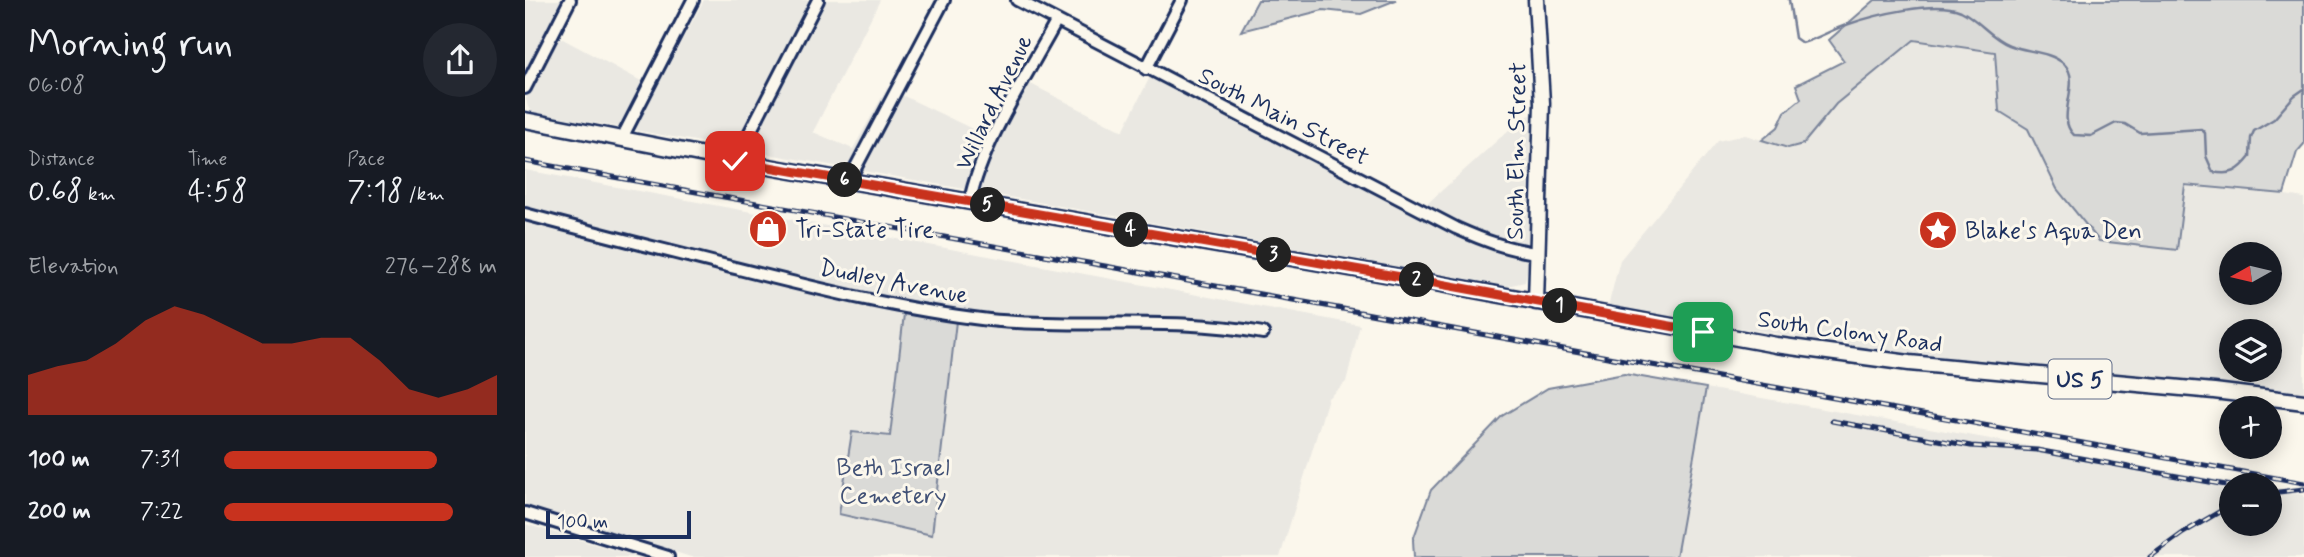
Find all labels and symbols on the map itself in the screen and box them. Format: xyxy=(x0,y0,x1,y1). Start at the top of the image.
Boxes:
street label: Willard Avenue xyxy=(948,30,1040,176)
street label: South Main Street xyxy=(1193,61,1374,174)
street label: South Elm Street xyxy=(1500,62,1535,240)
pin xyxy=(705,131,765,191)
pin: 6 xyxy=(827,162,863,198)
pin: 5 xyxy=(971,188,1005,222)
shop icon: Tri-State Tire xyxy=(747,208,789,250)
place icon: Blake's Aqua Den xyxy=(1917,209,1959,251)
pin: 4 xyxy=(1113,212,1149,247)
place label: Tri-State Tire xyxy=(795,215,934,246)
place label: Blake's Aqua Den xyxy=(1965,216,2142,247)
pin: 3 xyxy=(1257,238,1291,272)
north arrow xyxy=(2219,242,2282,304)
street label: Dudley Avenue xyxy=(817,253,971,312)
pin: 2 xyxy=(1399,262,1435,298)
pin: 1 xyxy=(1543,288,1577,324)
pin xyxy=(1673,302,1733,362)
street label: South Colony Road xyxy=(1755,304,1944,361)
road number: US 5 xyxy=(2049,360,2111,398)
park label: Beth Israel Cemetery xyxy=(836,453,950,512)
scale bar xyxy=(546,508,691,540)

